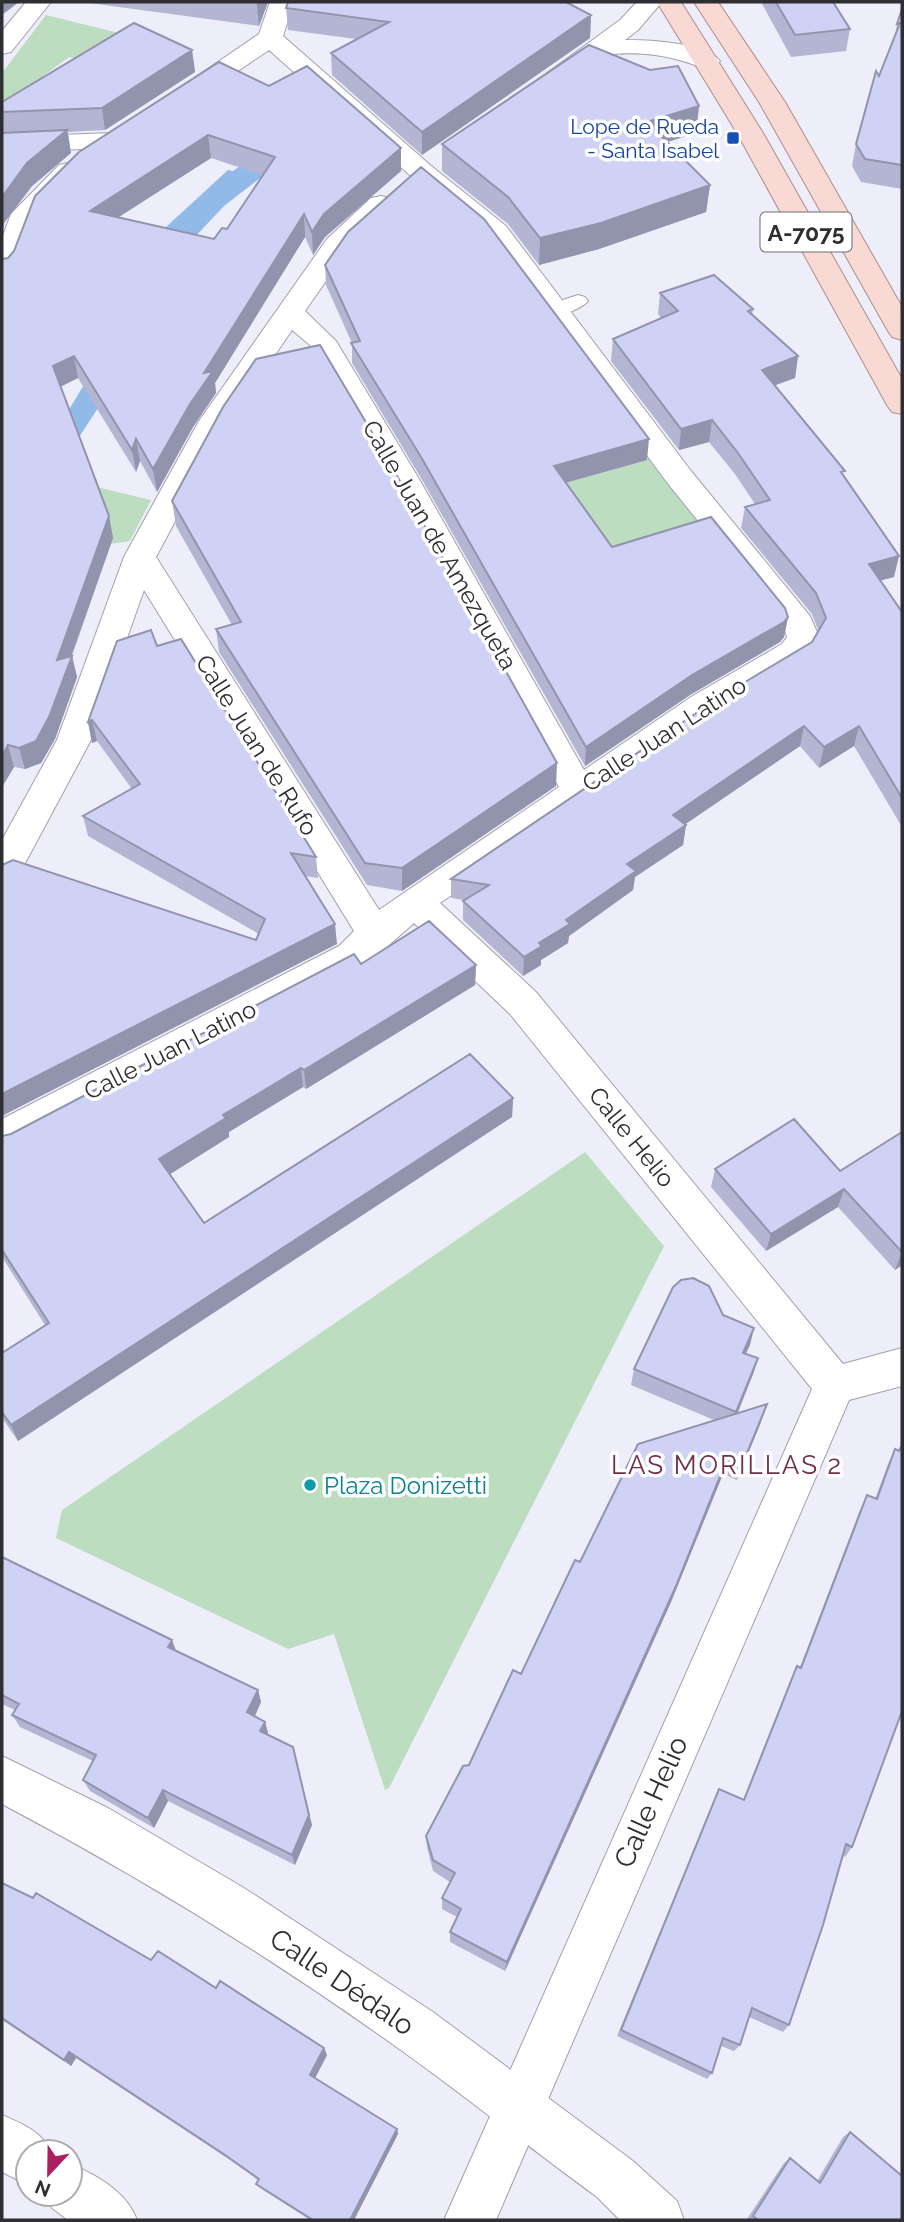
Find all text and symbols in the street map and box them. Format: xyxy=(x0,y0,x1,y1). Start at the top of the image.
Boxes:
place label: Lope de Rueda - Santa Isabel xyxy=(570,114,719,163)
marker: Lope de Rueda - Santa Isabel xyxy=(725,130,741,146)
road number: A-7075 xyxy=(760,213,852,252)
street label: Calle Juan de Amezqueta xyxy=(357,415,523,675)
street label: Calle Juan de Rufo xyxy=(190,649,324,841)
street label: Calle Juan Latino xyxy=(577,670,751,798)
street label: Calle Juan Latino xyxy=(79,994,261,1106)
street label: Calle Helio xyxy=(583,1081,681,1193)
district label: LAS MORILLAS 2 xyxy=(611,1450,843,1480)
place label: Plaza Donizetti xyxy=(324,1471,487,1500)
marker: Plaza Donizetti xyxy=(302,1477,318,1493)
street label: Calle Helio xyxy=(607,1731,695,1873)
street label: Calle Dédalo xyxy=(264,1922,420,2042)
north arrow xyxy=(14,2138,84,2208)
text: N xyxy=(32,2176,53,2202)

